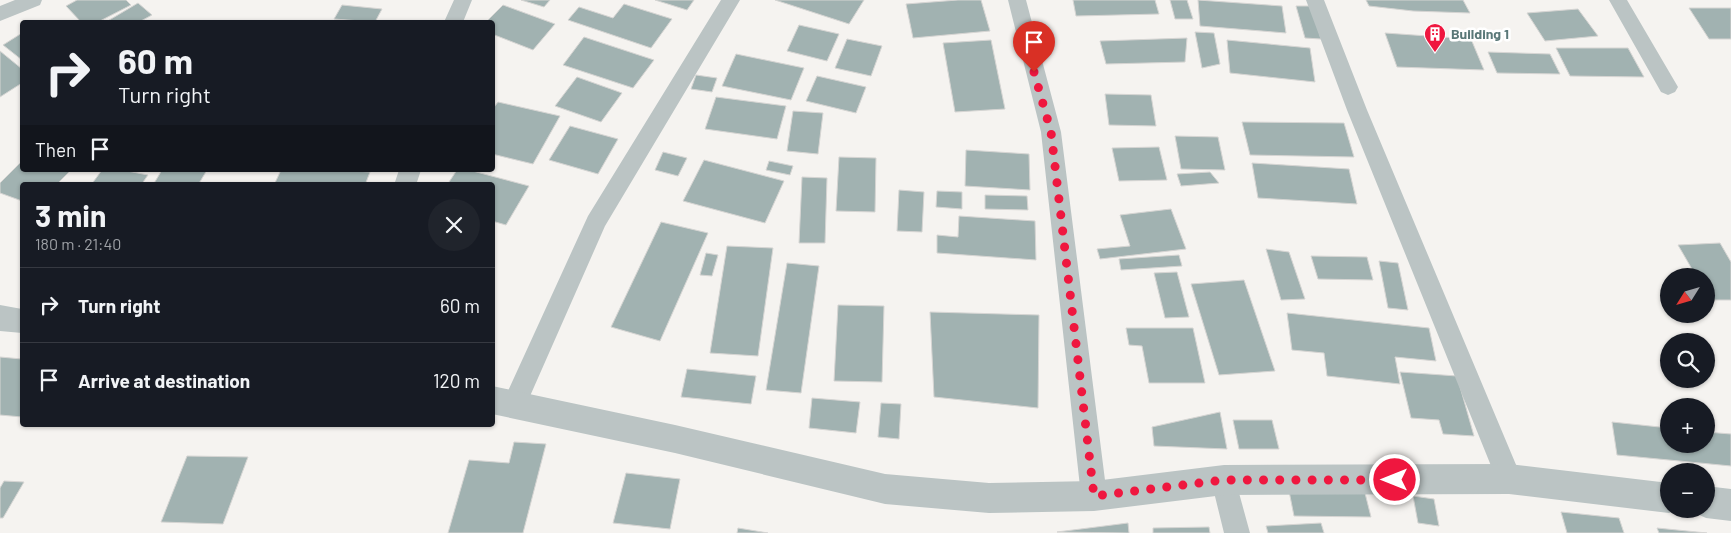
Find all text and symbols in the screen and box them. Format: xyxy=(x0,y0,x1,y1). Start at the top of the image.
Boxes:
pin xyxy=(1013,21,1055,72)
building icon: Building 1 xyxy=(1423,22,1447,53)
place label: Building 1 xyxy=(1451,25,1509,42)
icon: arrive xyxy=(1020,28,1048,56)
text: 60 m xyxy=(118,39,193,81)
icon: right xyxy=(35,40,100,105)
text: Turn right xyxy=(118,81,211,107)
icon: arrive xyxy=(86,135,114,163)
text: Then xyxy=(35,138,76,161)
text: 3 min xyxy=(35,197,106,233)
button: close xyxy=(428,199,480,251)
text: 180 m · 21:40 xyxy=(35,234,121,253)
north arrow xyxy=(1660,268,1715,322)
map controls xyxy=(1660,268,1715,518)
icon: right xyxy=(35,291,63,319)
text: Turn right xyxy=(78,294,160,317)
text: 60 m xyxy=(440,294,480,317)
button: search xyxy=(1660,333,1715,388)
icon: arrive xyxy=(35,366,63,394)
text: Arrive at destination xyxy=(78,369,250,392)
text: 120 m xyxy=(433,369,480,392)
button: + xyxy=(1660,398,1715,453)
position arrow xyxy=(1368,453,1420,505)
button: − xyxy=(1660,463,1715,518)

